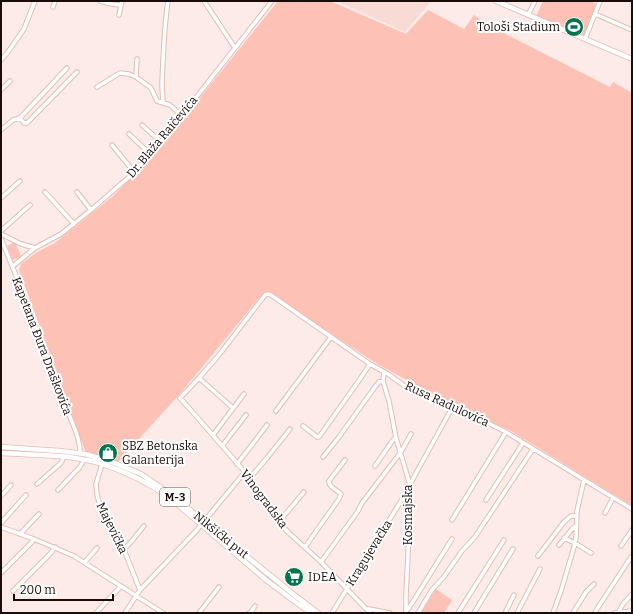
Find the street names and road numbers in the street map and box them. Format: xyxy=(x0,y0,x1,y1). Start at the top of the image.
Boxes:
street label: Dr. Blaža Raičevića xyxy=(124,93,201,181)
street label: Kapetana Đura Draškovića xyxy=(9,275,75,417)
street label: Rusa Radulovića xyxy=(403,378,492,430)
street label: Vinogradska xyxy=(237,467,291,531)
street label: Kosmajska xyxy=(401,484,415,545)
road number: M-3 xyxy=(160,488,190,506)
street label: Majevička xyxy=(94,500,131,556)
street label: Nikšićki put xyxy=(191,509,252,562)
street label: Kragujevačka xyxy=(343,517,395,589)

